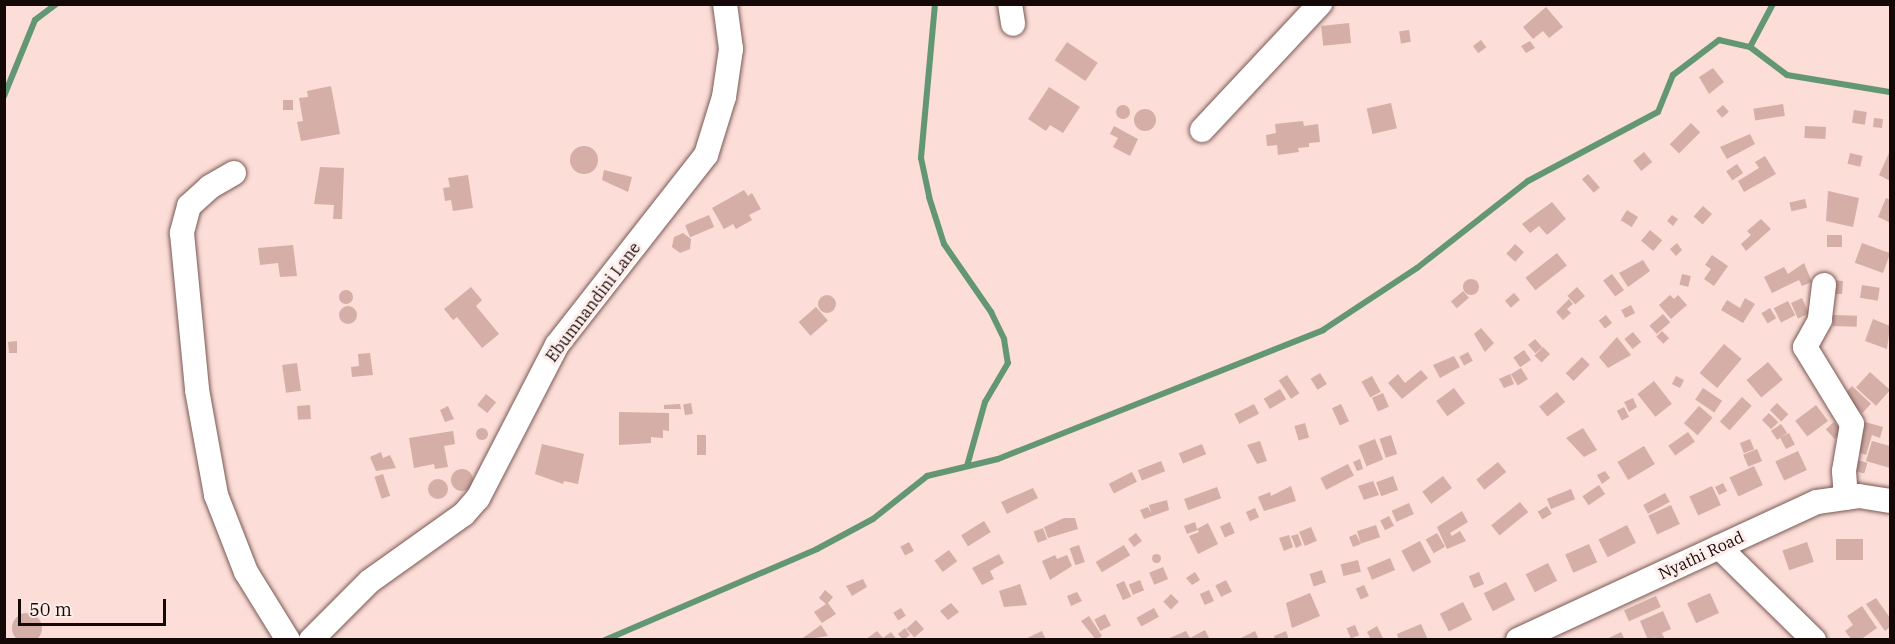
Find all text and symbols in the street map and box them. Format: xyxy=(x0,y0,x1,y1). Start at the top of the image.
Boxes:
street label: Ebumnandini Lane xyxy=(542,238,644,366)
street label: Nyathi Road xyxy=(1655,527,1747,583)
scale bar xyxy=(21,587,170,625)
text: 50 m xyxy=(29,598,72,621)

